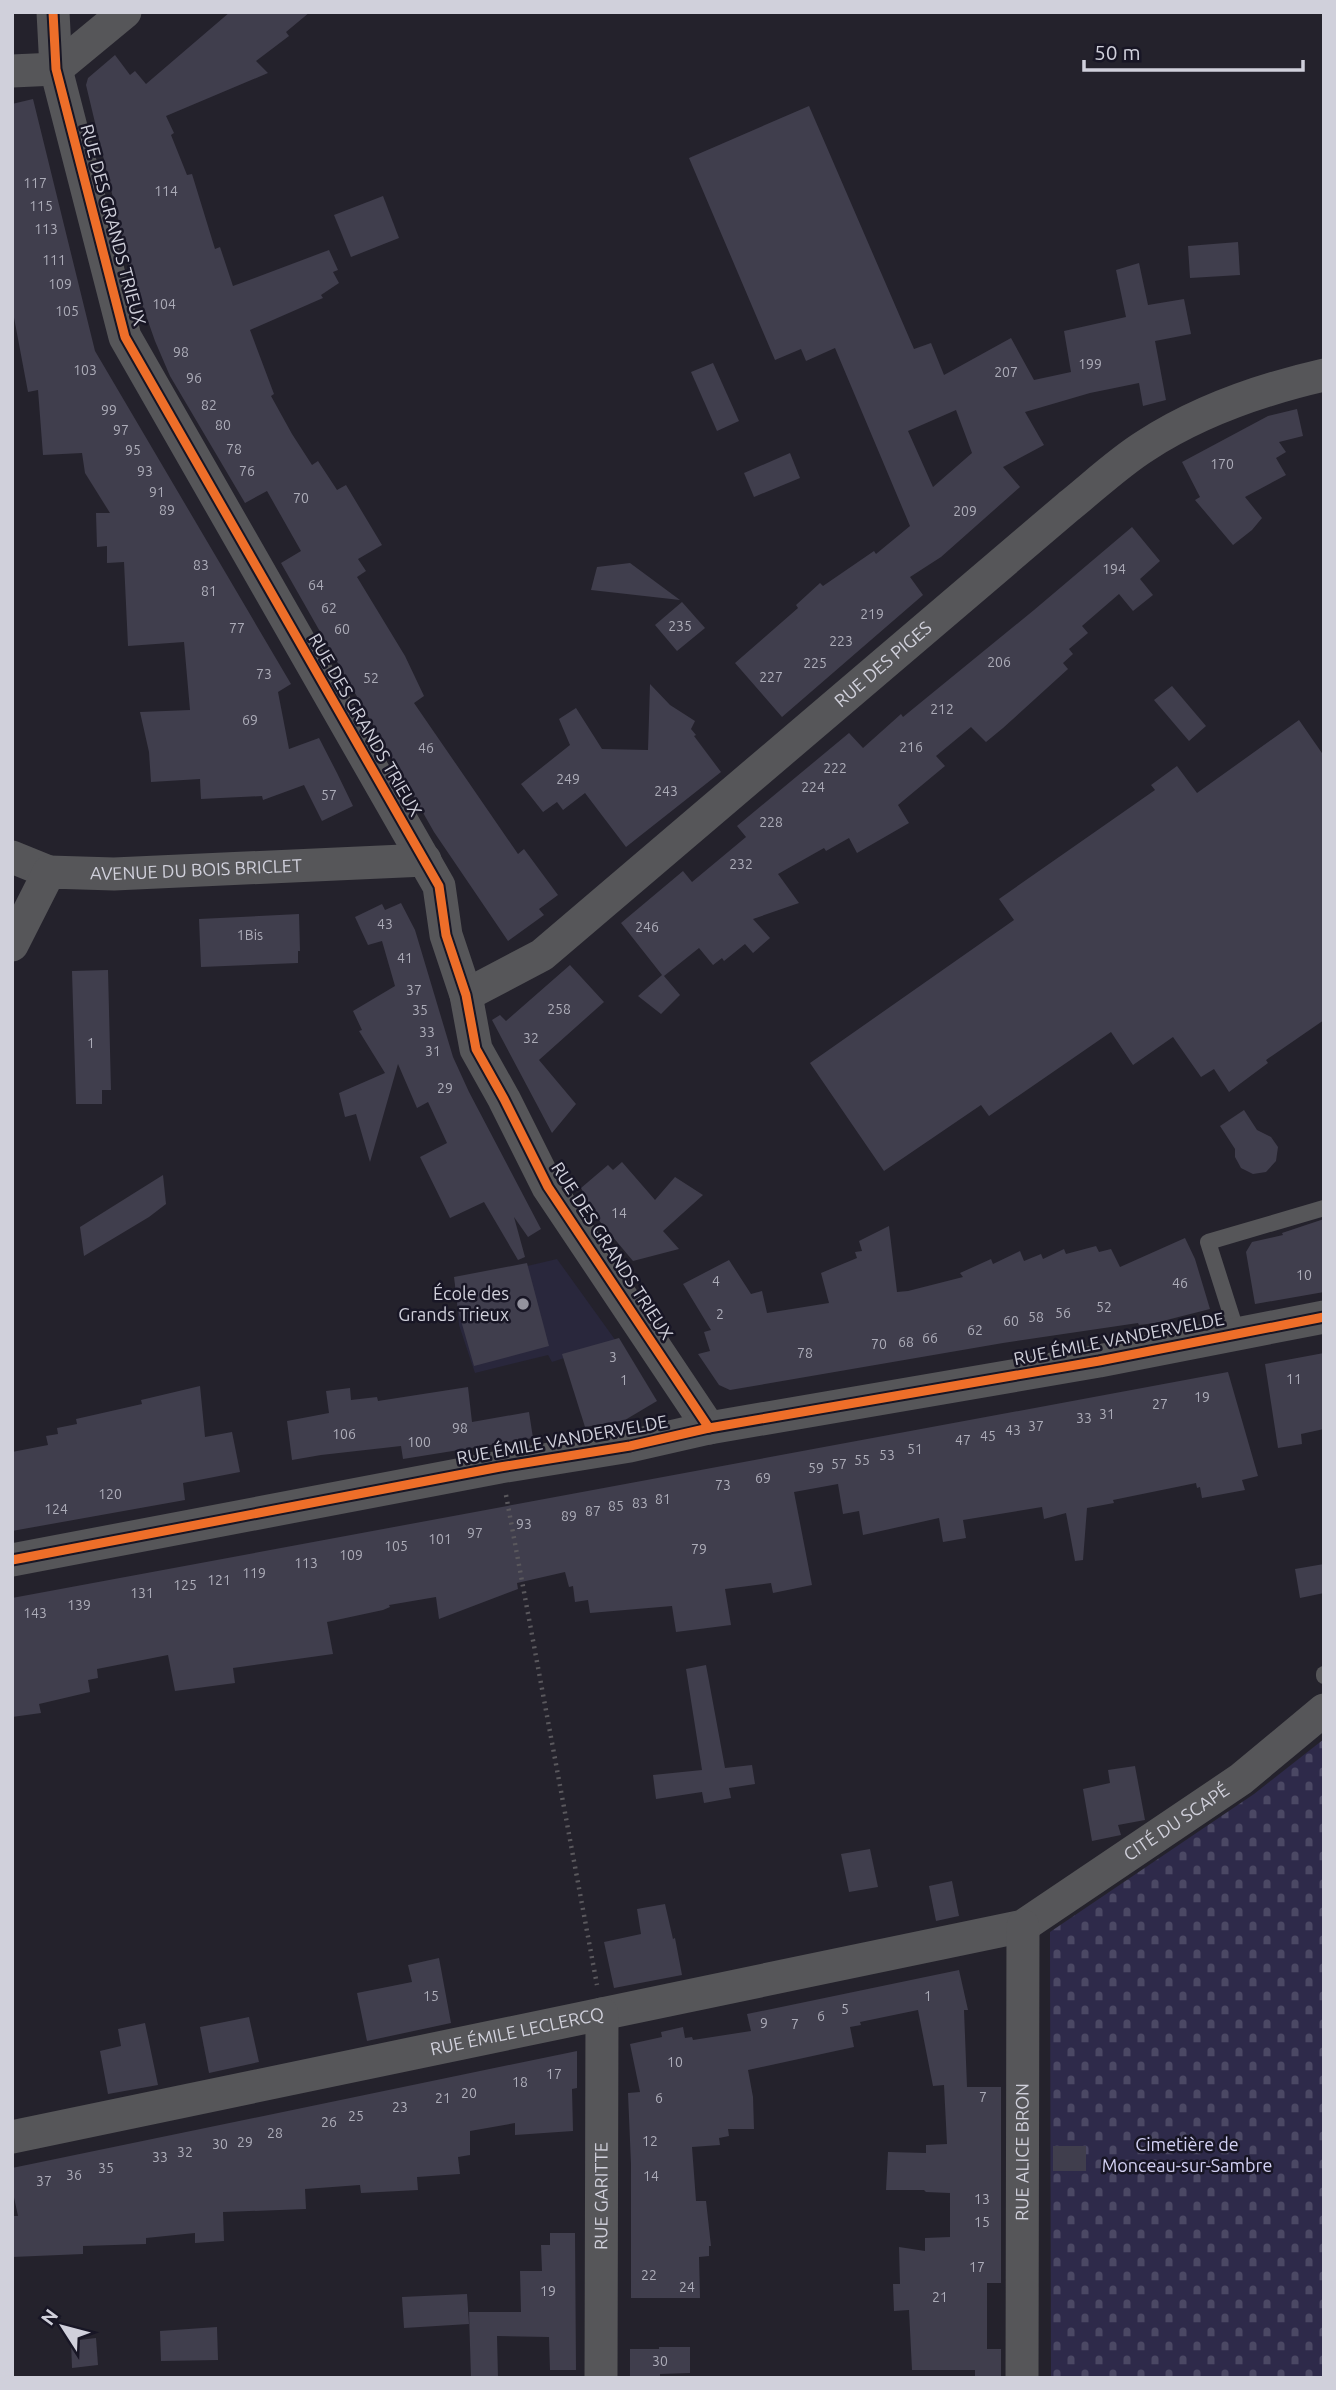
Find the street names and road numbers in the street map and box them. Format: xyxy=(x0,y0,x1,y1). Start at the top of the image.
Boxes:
street label: RUE DES GRANDS TRIEUX xyxy=(77,122,151,328)
street label: RUE DES PIGES xyxy=(830,617,935,710)
street label: RUE DES GRANDS TRIEUX xyxy=(305,630,426,819)
street label: AVENUE DU BOIS BRICLET xyxy=(90,855,302,883)
street label: RUE DES GRANDS TRIEUX xyxy=(548,1158,678,1343)
street label: RUE ÉMILE VANDERVELDE xyxy=(1012,1307,1226,1368)
street label: RUE ÉMILE VANDERVELDE xyxy=(455,1410,669,1467)
street label: CITÉ DU SCAPÉ xyxy=(1120,1778,1232,1864)
street label: RUE ÉMILE LECLERCQ xyxy=(428,2003,606,2058)
street label: RUE ALICE BRON xyxy=(1011,2083,1032,2221)
street label: RUE GARITTE xyxy=(590,2142,611,2250)

